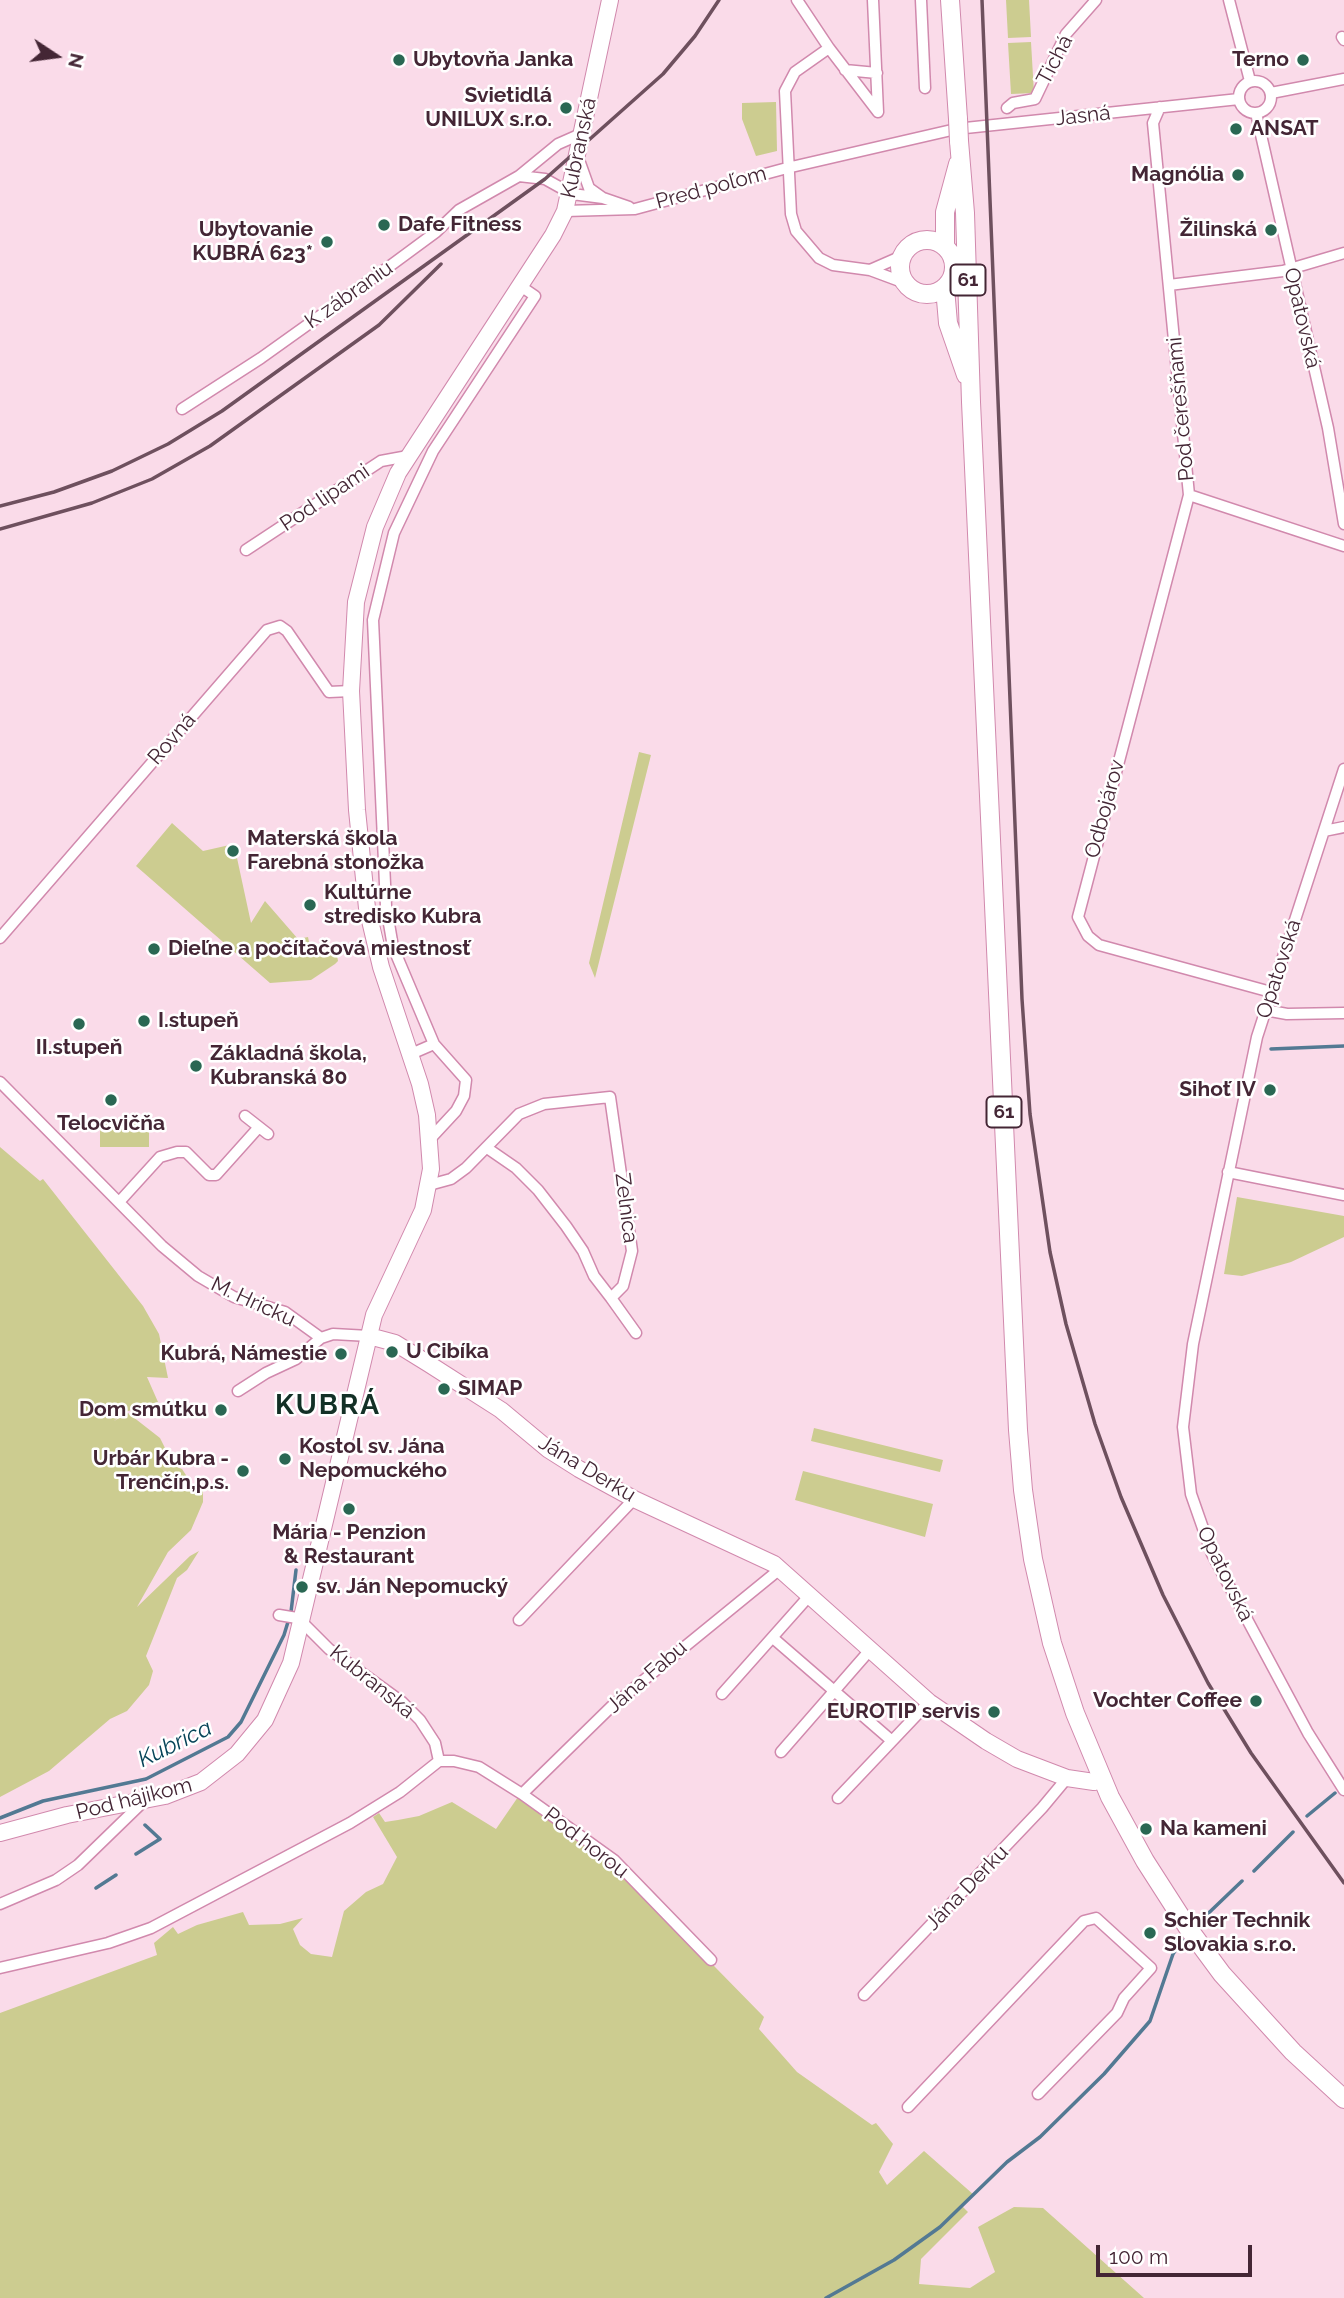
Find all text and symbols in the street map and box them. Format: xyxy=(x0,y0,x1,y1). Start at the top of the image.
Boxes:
north arrow xyxy=(21,21,91,91)
street label: Tichá xyxy=(1032,31,1078,89)
place label: Ubytovňa Janka xyxy=(413,47,573,73)
place label: Terno xyxy=(1232,47,1289,73)
text: N xyxy=(64,51,89,70)
marker: Ubytovňa Janka xyxy=(391,52,407,68)
marker: Terno xyxy=(1295,52,1311,68)
place label: Svietidlá UNILUX s.r.o. xyxy=(425,83,552,133)
street label: Kubranská xyxy=(556,95,602,201)
marker: Svietidlá UNILUX s.r.o. xyxy=(558,100,574,116)
street label: Jasná xyxy=(1054,101,1112,131)
place label: ANSAT xyxy=(1250,116,1318,142)
marker: ANSAT xyxy=(1228,121,1244,137)
street label: Pred poľom xyxy=(653,161,769,215)
place label: Magnólia xyxy=(1131,162,1224,188)
marker: Magnólia xyxy=(1230,167,1246,183)
place label: Dafe Fitness xyxy=(398,212,522,238)
place label: Ubytovanie KUBRÁ 623* xyxy=(192,217,313,267)
marker: Dafe Fitness xyxy=(376,217,392,233)
place label: Žilinská xyxy=(1180,217,1257,243)
marker: Žilinská xyxy=(1263,222,1279,238)
marker: Ubytovanie KUBRÁ 623* xyxy=(319,234,335,250)
street label: K zábraniu xyxy=(300,256,398,334)
road number: 61 xyxy=(950,264,986,296)
street label: Opatovská xyxy=(1278,265,1326,371)
street label: Pod čerešňami xyxy=(1162,336,1200,482)
street label: Pod lipami xyxy=(276,459,374,537)
street label: Rovná xyxy=(143,708,201,770)
street label: Odbojárov xyxy=(1080,757,1130,861)
place label: Materská škola Farebná stonožka xyxy=(247,826,424,876)
marker: Materská škola Farebná stonožka xyxy=(225,843,241,859)
place label: Kultúrne stredisko Kubra xyxy=(324,880,481,930)
marker: Kultúrne stredisko Kubra xyxy=(302,897,318,913)
street label: Opatovská xyxy=(1251,916,1307,1022)
place label: Dieľne a počítačová miestnosť xyxy=(168,936,470,962)
marker: Dieľne a počítačová miestnosť xyxy=(146,941,162,957)
place label: I.stupeň xyxy=(158,1008,239,1034)
marker: I.stupeň xyxy=(136,1013,152,1029)
marker: II.stupeň xyxy=(71,1016,87,1032)
place label: II.stupeň xyxy=(36,1035,122,1061)
place label: Základná škola, Kubranská 80 xyxy=(210,1041,367,1091)
marker: Základná škola, Kubranská 80 xyxy=(188,1058,204,1074)
place label: Sihoť IV xyxy=(1179,1077,1256,1103)
marker: Sihoť IV xyxy=(1262,1082,1278,1098)
marker: Telocvičňa xyxy=(103,1092,119,1108)
road number: 61 xyxy=(986,1096,1021,1128)
place label: Telocvičňa xyxy=(57,1111,165,1137)
street label: Zelnica xyxy=(609,1171,643,1245)
street label: M. Hricku xyxy=(207,1271,299,1333)
place label: U Cibíka xyxy=(406,1339,489,1365)
place label: Kubrá, Námestie xyxy=(161,1341,327,1367)
marker: U Cibíka xyxy=(384,1344,400,1360)
marker: Kubrá, Námestie xyxy=(333,1346,349,1362)
place label: SIMAP xyxy=(458,1376,522,1402)
marker: SIMAP xyxy=(436,1381,452,1397)
district label: KUBRÁ xyxy=(276,1389,380,1423)
place label: Dom smútku xyxy=(79,1397,207,1423)
marker: Dom smútku xyxy=(213,1402,229,1418)
street label: Jána Derku xyxy=(534,1430,640,1508)
place label: Kostol sv. Jána Nepomuckého xyxy=(299,1434,447,1484)
place label: Urbár Kubra - Trenčín,p.s. xyxy=(93,1446,229,1496)
marker: Kostol sv. Jána Nepomuckého xyxy=(277,1451,293,1467)
marker: Urbár Kubra - Trenčín,p.s. xyxy=(235,1463,251,1479)
marker: Mária - Penzion & Restaurant xyxy=(341,1501,357,1517)
place label: Mária - Penzion & Restaurant xyxy=(272,1520,426,1570)
street label: Opatovská xyxy=(1191,1522,1259,1626)
place label: sv. Ján Nepomucký xyxy=(316,1574,508,1600)
marker: sv. Ján Nepomucký xyxy=(294,1579,310,1595)
street label: Jána Fabu xyxy=(602,1635,692,1719)
street label: Kubranská xyxy=(324,1640,420,1724)
place label: Vochter Coffee xyxy=(1093,1688,1242,1714)
marker: Vochter Coffee xyxy=(1248,1693,1264,1709)
place label: EUROTIP servis xyxy=(827,1699,980,1725)
marker: EUROTIP servis xyxy=(986,1704,1002,1720)
water label: Kubrica xyxy=(133,1714,217,1774)
street label: Pod hájikom xyxy=(73,1772,195,1826)
street label: Pod horou xyxy=(539,1802,633,1884)
place label: Na kameni xyxy=(1160,1816,1267,1842)
marker: Na kameni xyxy=(1138,1821,1154,1837)
street label: Jána Derku xyxy=(920,1840,1014,1936)
place label: Schier Technik Slovakia s.r.o. xyxy=(1164,1908,1310,1958)
marker: Schier Technik Slovakia s.r.o. xyxy=(1142,1925,1158,1941)
scale bar xyxy=(1099,2232,1255,2276)
text: 100 m xyxy=(1109,2244,1168,2269)

